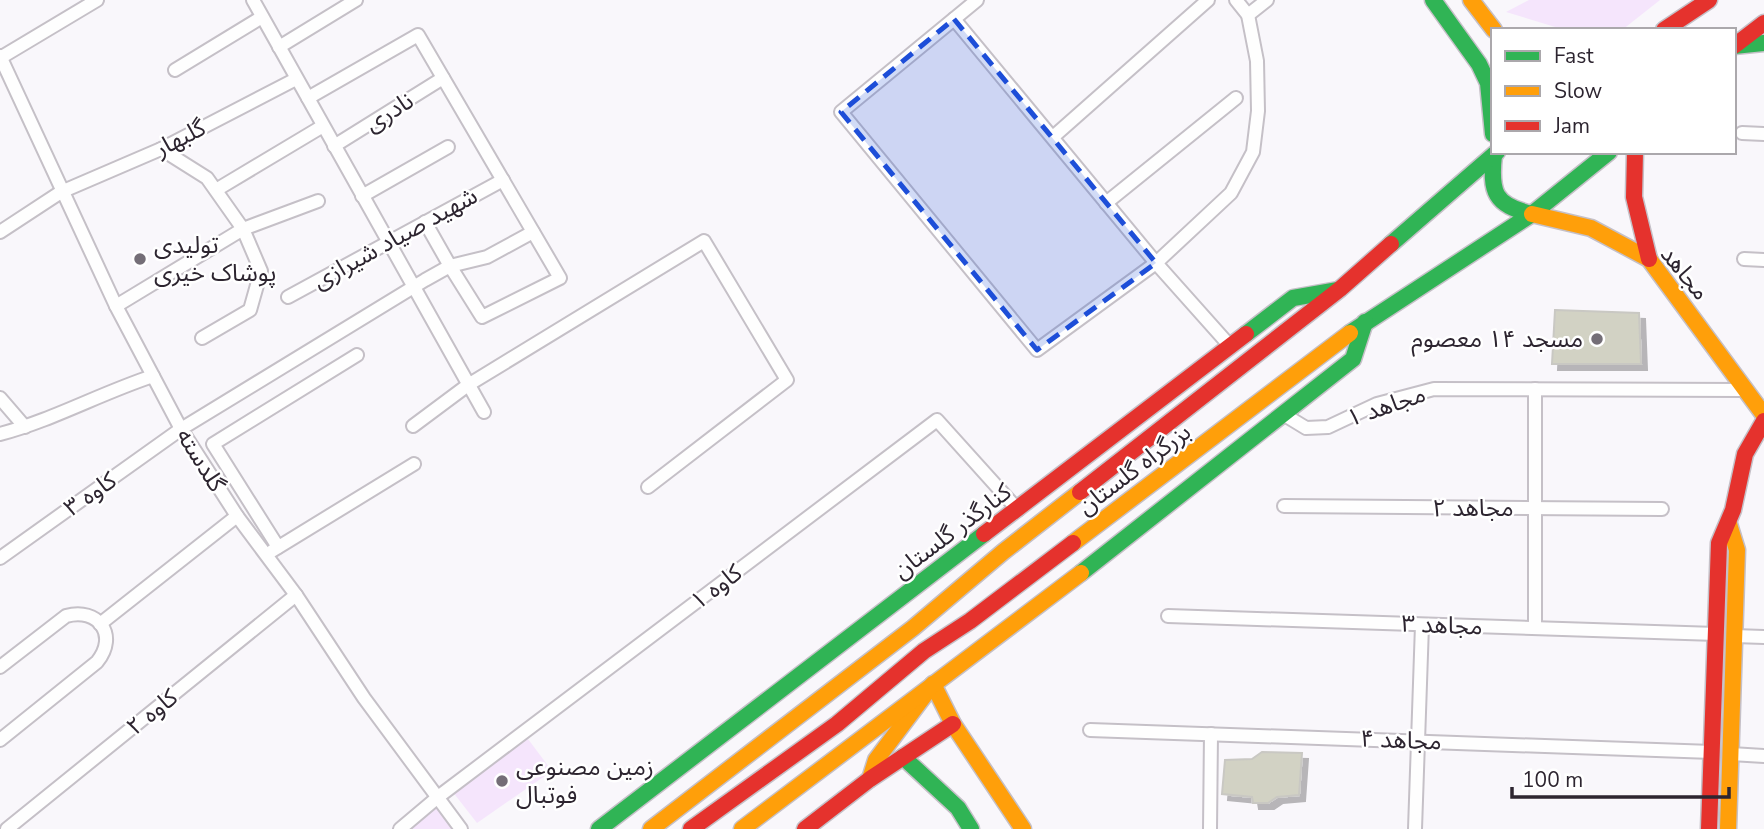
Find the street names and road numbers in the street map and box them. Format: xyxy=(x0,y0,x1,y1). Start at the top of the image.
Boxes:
street label: نادری xyxy=(358,85,420,139)
street label: گلبهار xyxy=(148,111,212,165)
street label: شهید صیاد شیرازی xyxy=(307,180,483,296)
street label: مجاهد xyxy=(1653,239,1717,307)
street label: ۱ مجاهد xyxy=(1342,378,1430,434)
street label: بزرگراه گلستان xyxy=(1071,416,1197,522)
street label: گلدسته xyxy=(169,422,234,499)
street label: کاوه ۳ xyxy=(57,464,124,524)
street label: کنارگذر گلستان xyxy=(886,475,1019,586)
street label: مجاهد ۲ xyxy=(1432,492,1514,524)
street label: کاوه ۱ xyxy=(684,556,749,617)
street label: مجاهد ۳ xyxy=(1401,608,1483,642)
street label: کاوه ۲ xyxy=(120,681,185,742)
street label: مجاهد ۴ xyxy=(1360,723,1442,757)

